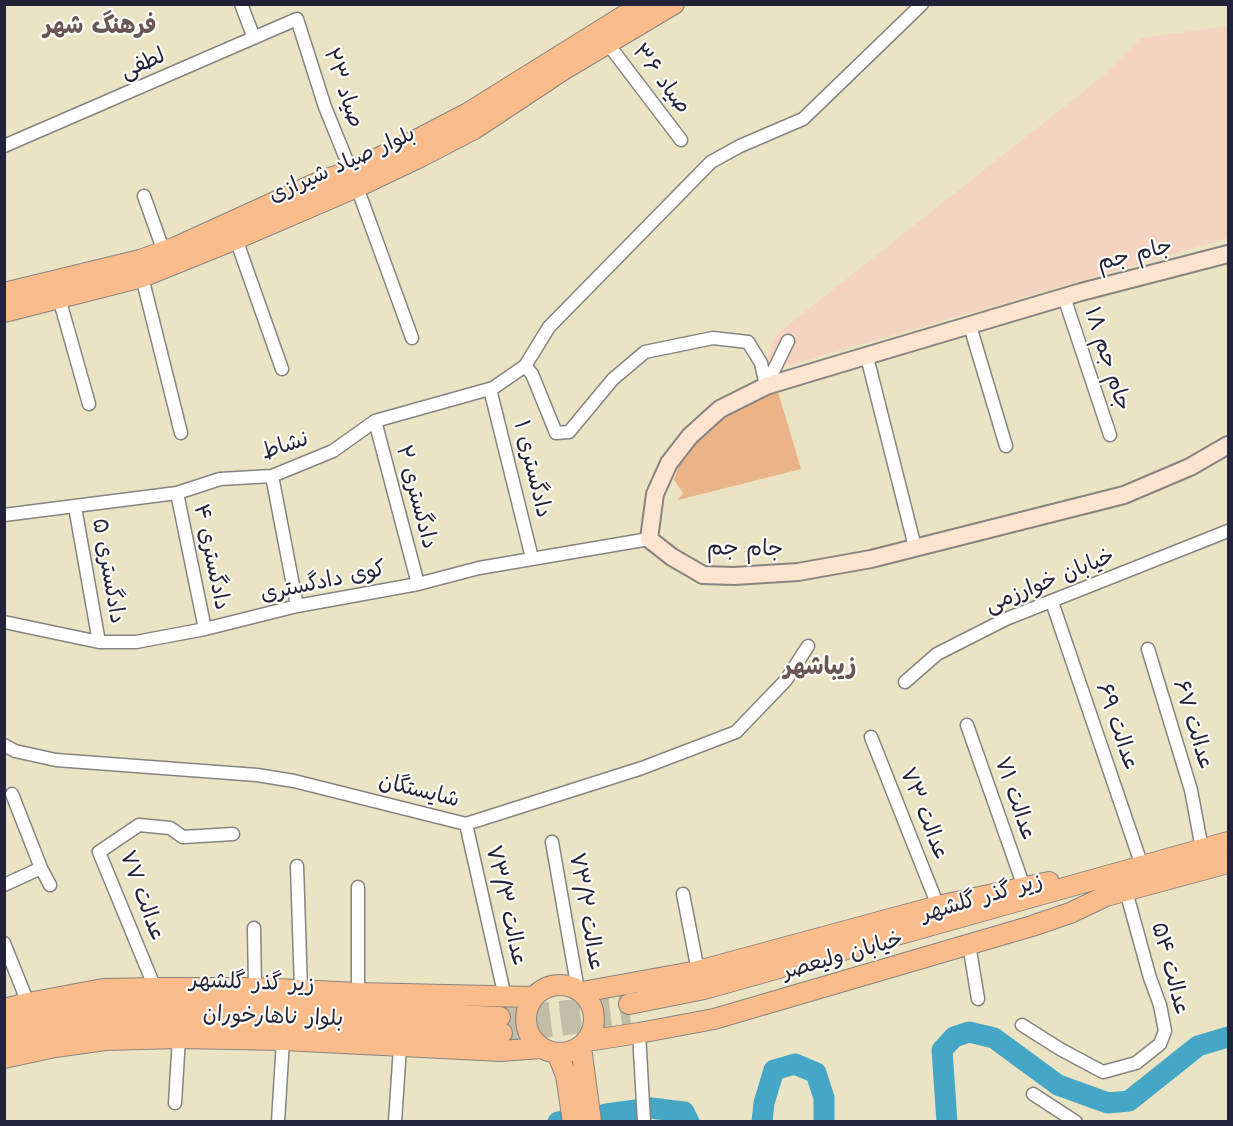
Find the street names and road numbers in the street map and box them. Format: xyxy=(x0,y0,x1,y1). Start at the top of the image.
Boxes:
street label: صیاد ۳۶ xyxy=(626,39,696,119)
street label: لطفی xyxy=(117,43,169,85)
street label: صیاد ۲۳ xyxy=(317,45,369,131)
street label: بلوار صیاد شیرازی xyxy=(265,121,419,209)
street label: جام جم xyxy=(1095,233,1175,277)
street label: ۱۸ جام جم xyxy=(1078,304,1136,414)
street label: دادگستری ۱ xyxy=(507,418,557,520)
street label: نشاط xyxy=(258,426,312,466)
street label: دادگستری ۲ xyxy=(390,442,442,552)
street label: دادگستری ۴ xyxy=(187,502,235,612)
street label: دادگستری ۵ xyxy=(86,516,130,626)
street label: جام جم xyxy=(707,535,783,563)
street label: خیابان خوارزمی xyxy=(981,543,1119,619)
street label: کوی دادگستری xyxy=(258,556,388,608)
street label: عدالت ۶۷ xyxy=(1167,677,1219,773)
street label: عدالت ۶۹ xyxy=(1090,679,1144,775)
street label: عدالت ۷۱ xyxy=(988,753,1042,845)
street label: عدالت ۷۳ xyxy=(893,764,955,864)
street label: شایستگان xyxy=(376,768,462,814)
street label: ۷۳/۳ عدالت xyxy=(479,843,533,969)
street label: عدالت ۷۷ xyxy=(113,847,171,945)
street label: عدالت ۷۳/۲ xyxy=(563,850,609,974)
street label: زیر گذر گلشهر xyxy=(918,868,1046,928)
street label: عدالت ۵۴ xyxy=(1145,919,1195,1019)
street label: خیابان ولیعصر xyxy=(780,926,906,986)
street label: زیر گذر گلشهر xyxy=(189,968,315,998)
street label: بلوار ناهارخوران xyxy=(202,1001,344,1033)

